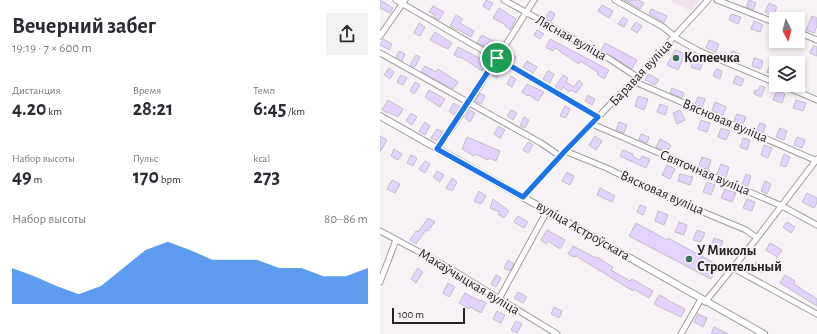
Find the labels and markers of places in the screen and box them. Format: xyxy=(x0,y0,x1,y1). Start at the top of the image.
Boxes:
pin xyxy=(480,41,514,75)
place label: Копеечка xyxy=(684,51,740,65)
marker: Копеечка xyxy=(671,53,681,63)
place label: У Миколы Строительный xyxy=(697,244,782,274)
marker: У Миколы Строительный xyxy=(684,254,694,264)

